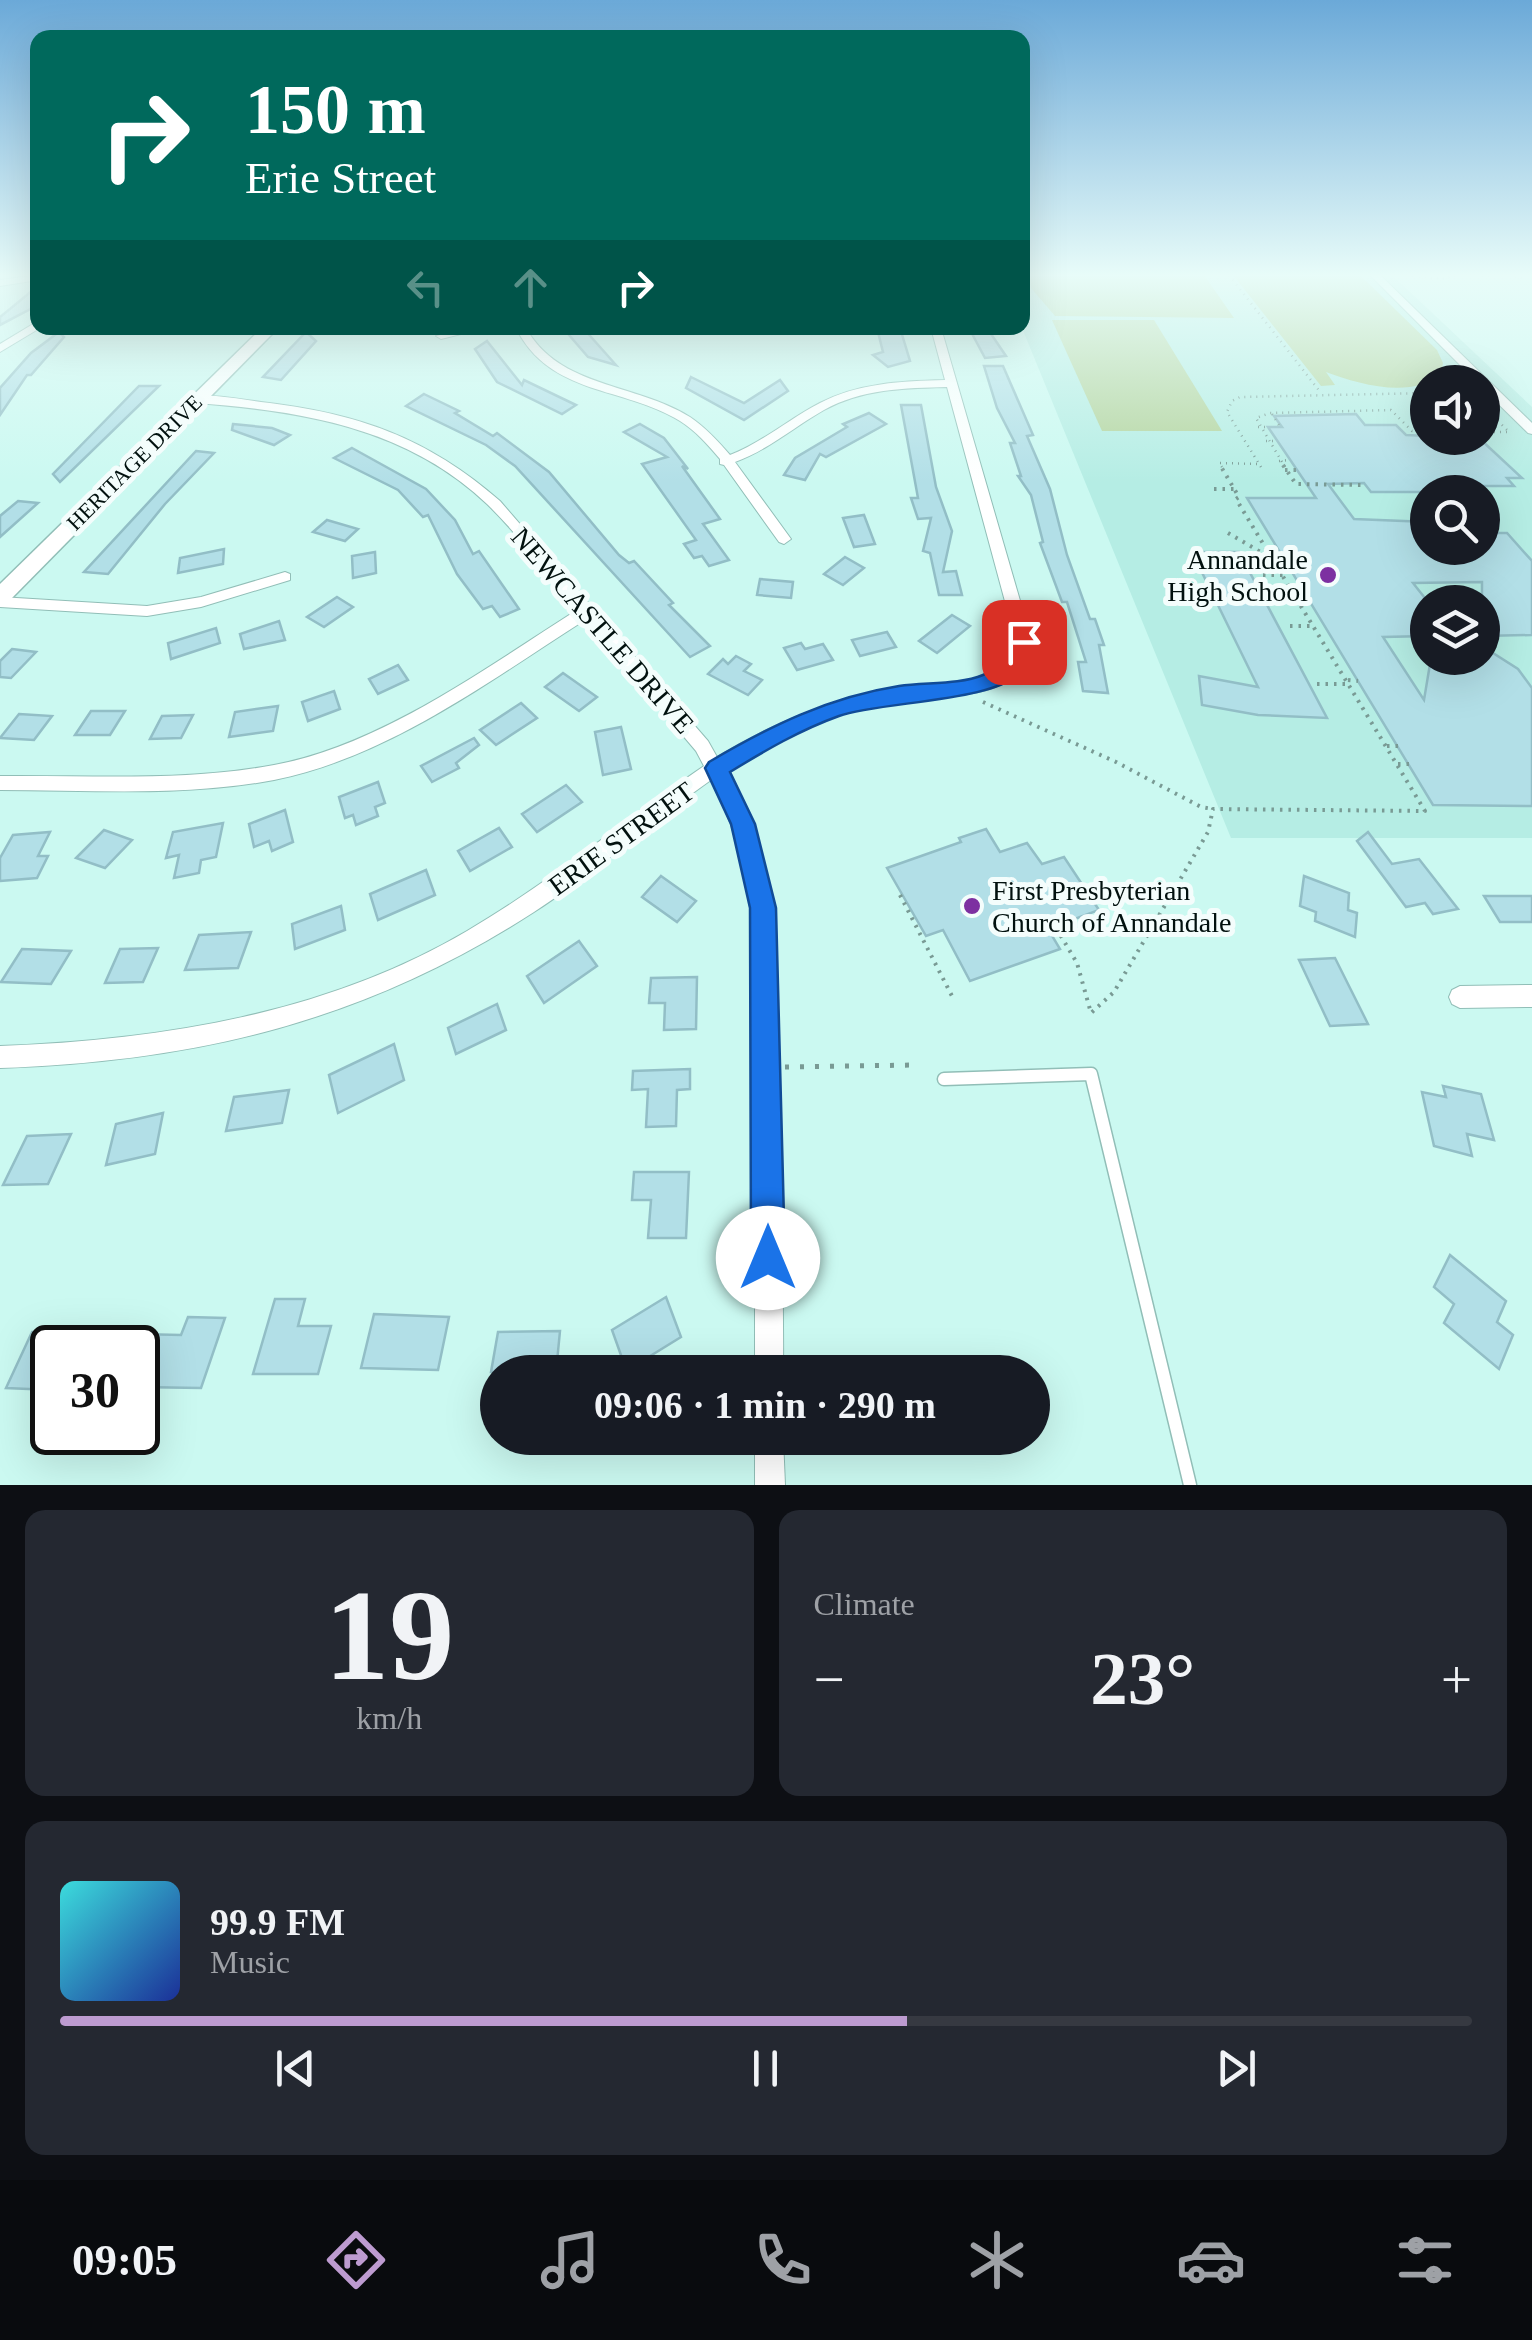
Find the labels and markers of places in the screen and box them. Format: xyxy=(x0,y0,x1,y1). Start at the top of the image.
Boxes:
place label: Annandale High School xyxy=(1167,544,1308,607)
marker: Annandale High School xyxy=(1317,564,1339,586)
pin xyxy=(982,600,1067,685)
place label: First Presbyterian Church of Annandale xyxy=(992,875,1232,938)
marker: First Presbyterian Church of Annandale xyxy=(961,895,983,917)

